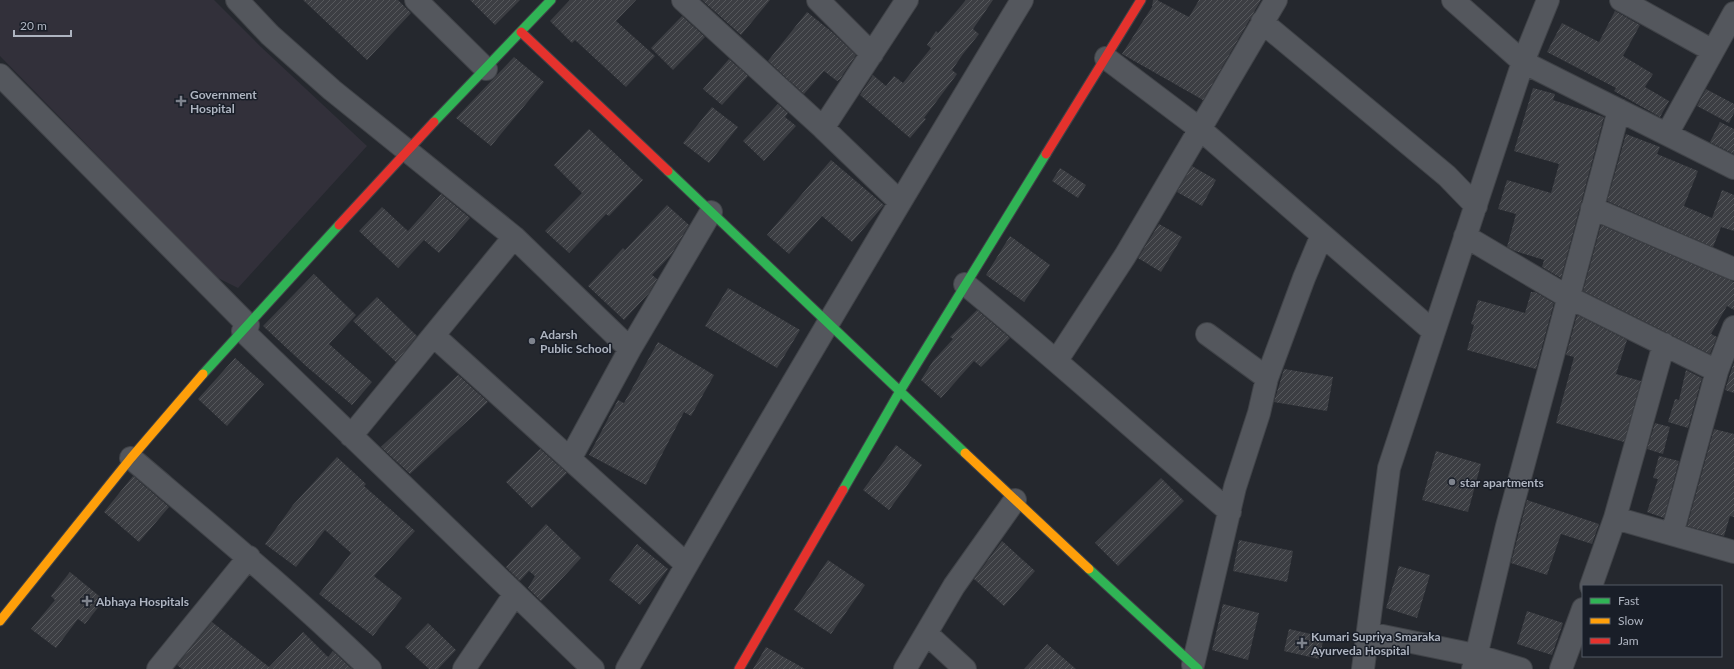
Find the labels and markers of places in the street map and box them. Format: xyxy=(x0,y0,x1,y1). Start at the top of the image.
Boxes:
place label: Government Hospital xyxy=(190,87,257,116)
marker: Government Hospital xyxy=(175,95,187,107)
place label: Adarsh Public School xyxy=(539,327,612,356)
marker: Adarsh Public School xyxy=(527,336,537,346)
place label: star apartments xyxy=(1460,475,1544,490)
marker: star apartments xyxy=(1447,477,1457,487)
place label: Abhaya Hospitals xyxy=(95,594,189,609)
marker: Abhaya Hospitals xyxy=(81,595,93,607)
place label: Kumari Supriya Smaraka Ayurveda Hospital xyxy=(1310,629,1441,658)
marker: Kumari Supriya Smaraka Ayurveda Hospital xyxy=(1296,637,1308,649)

